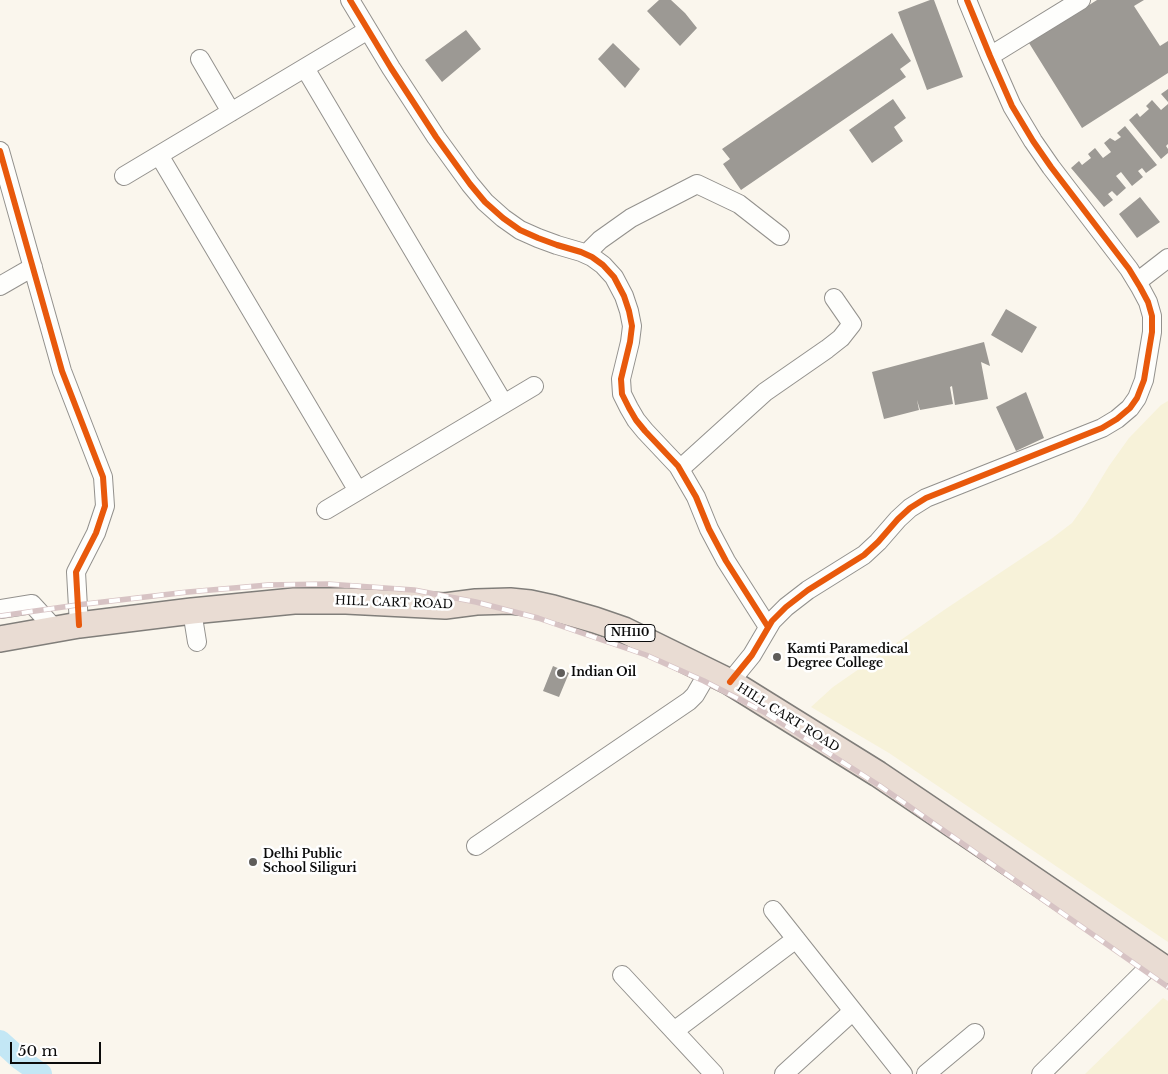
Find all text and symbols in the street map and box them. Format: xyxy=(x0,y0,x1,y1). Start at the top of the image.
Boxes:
street label: HILL CART ROAD xyxy=(335,594,453,612)
road number: NH110 xyxy=(605,624,655,641)
place label: Kamti Paramedical Degree College xyxy=(787,643,908,671)
marker: Kamti Paramedical Degree College xyxy=(771,651,783,663)
place label: Indian Oil xyxy=(571,666,636,680)
marker: Indian Oil xyxy=(555,667,567,679)
street label: HILL CART ROAD xyxy=(734,681,842,755)
place label: Delhi Public School Siliguri xyxy=(263,848,357,876)
marker: Delhi Public School Siliguri xyxy=(247,856,259,868)
scale bar xyxy=(12,1032,104,1064)
text: 50 m xyxy=(18,1041,58,1060)

